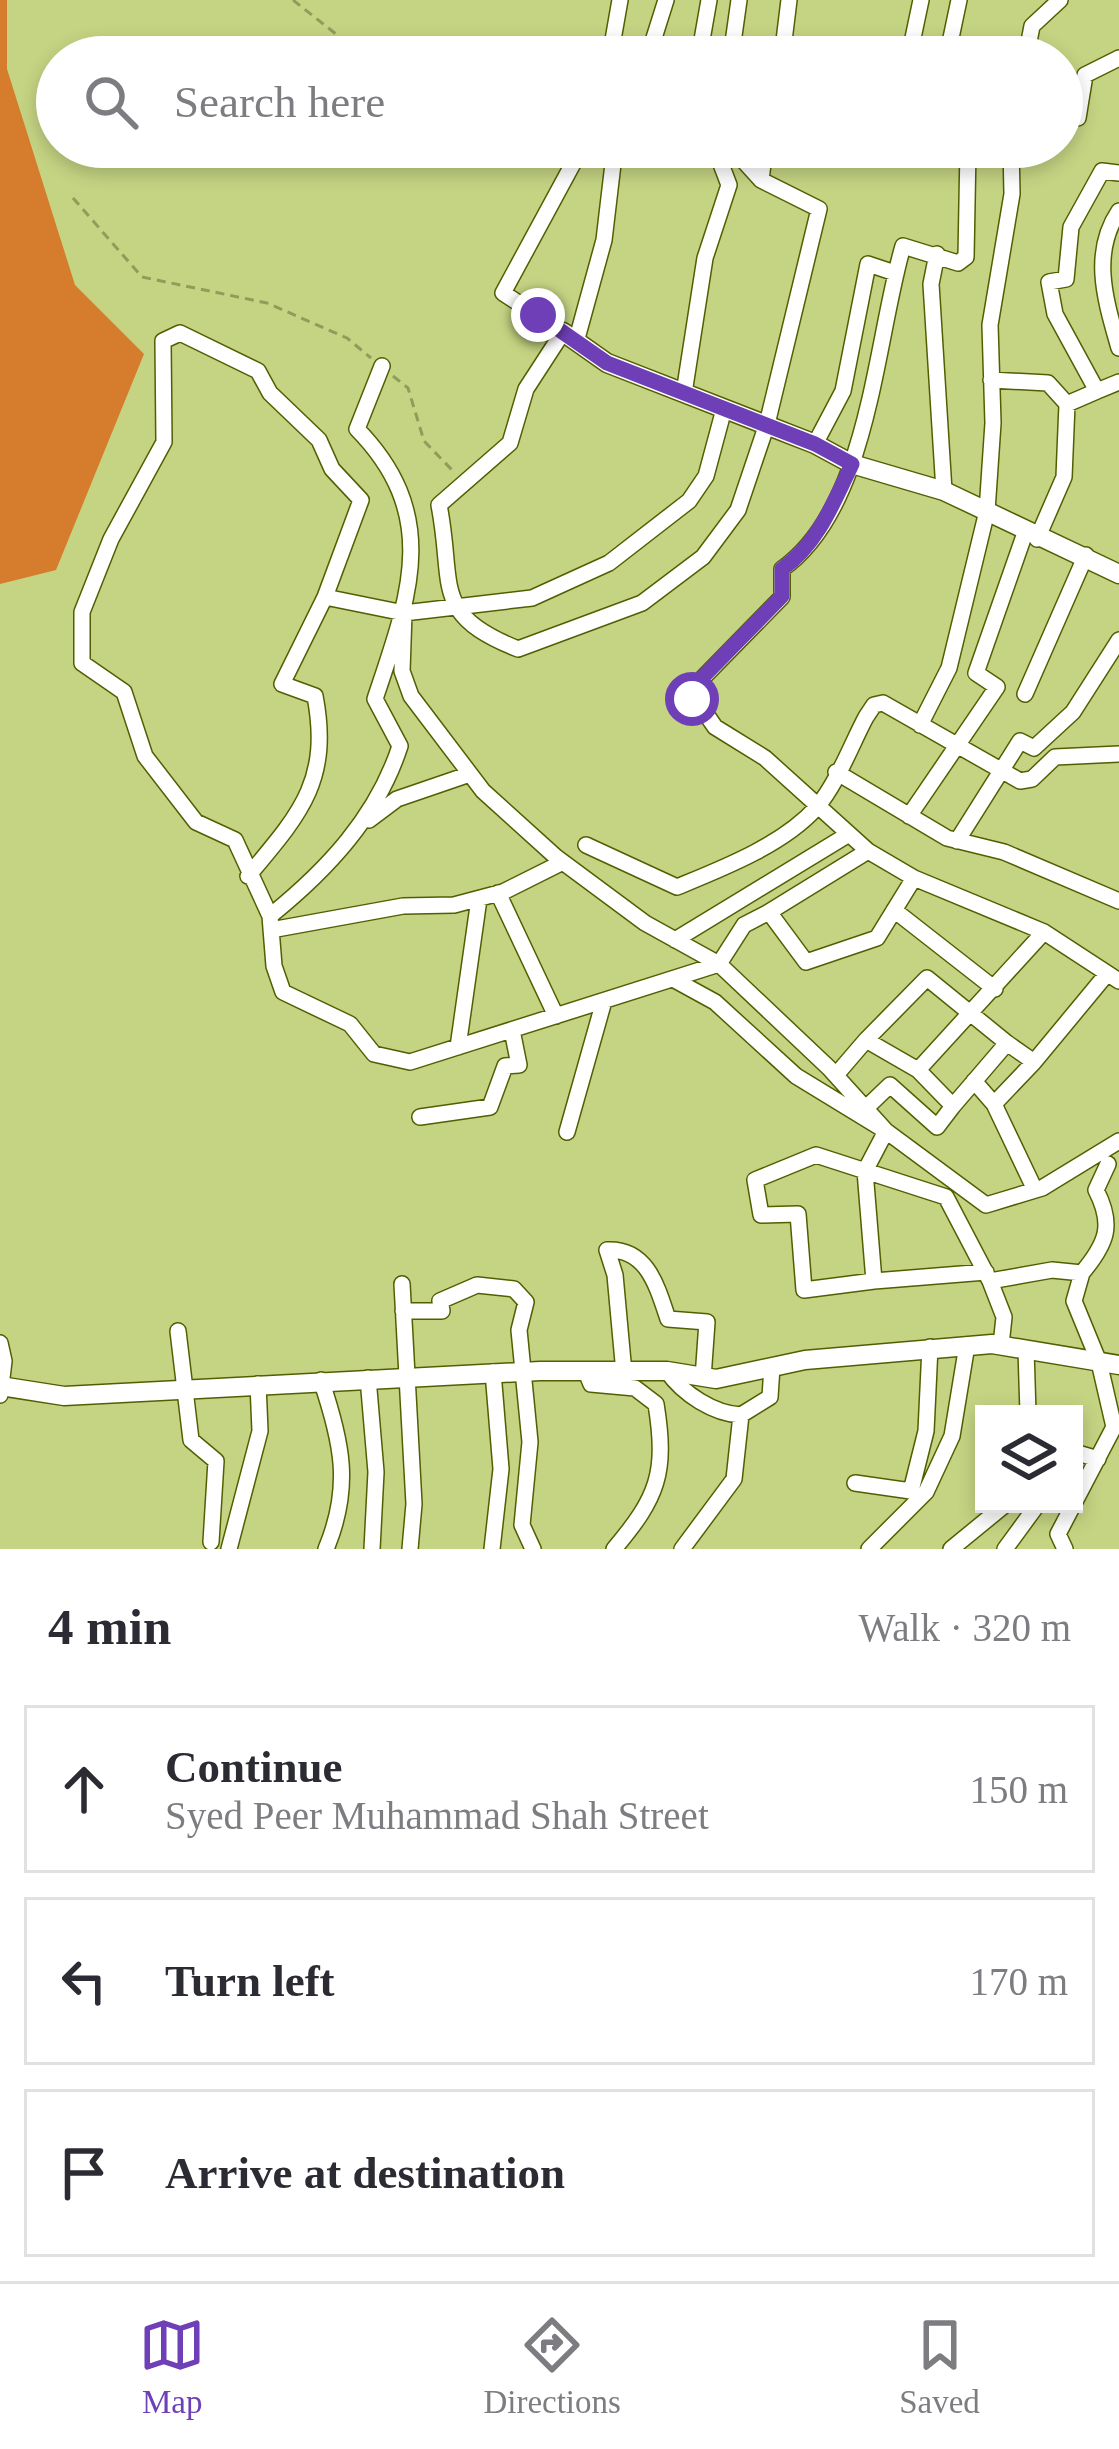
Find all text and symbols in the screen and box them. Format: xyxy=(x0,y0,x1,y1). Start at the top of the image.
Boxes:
search box xyxy=(36,36,1083,168)
icon: search xyxy=(78,69,144,135)
text: Search here xyxy=(174,77,385,127)
route end xyxy=(511,288,565,342)
route start xyxy=(665,672,719,726)
map controls xyxy=(975,1405,1083,1513)
button: layers xyxy=(975,1405,1083,1513)
text: 4 min xyxy=(48,1599,171,1655)
text: Walk · 320 m xyxy=(859,1606,1071,1649)
text: Continue xyxy=(165,1742,343,1792)
icon: ahead xyxy=(51,1756,117,1822)
text: 150 m xyxy=(969,1768,1068,1811)
text: Syed Peer Muhammad Shah Street xyxy=(165,1794,709,1837)
icon: left xyxy=(51,1948,117,2014)
text: Turn left xyxy=(165,1956,335,2006)
text: 170 m xyxy=(969,1960,1068,2003)
icon: arrive xyxy=(51,2140,117,2206)
text: Arrive at destination xyxy=(165,2148,565,2198)
tab: Map xyxy=(139,2312,205,2421)
tab: Directions xyxy=(483,2312,621,2421)
tab: Saved xyxy=(899,2312,980,2421)

